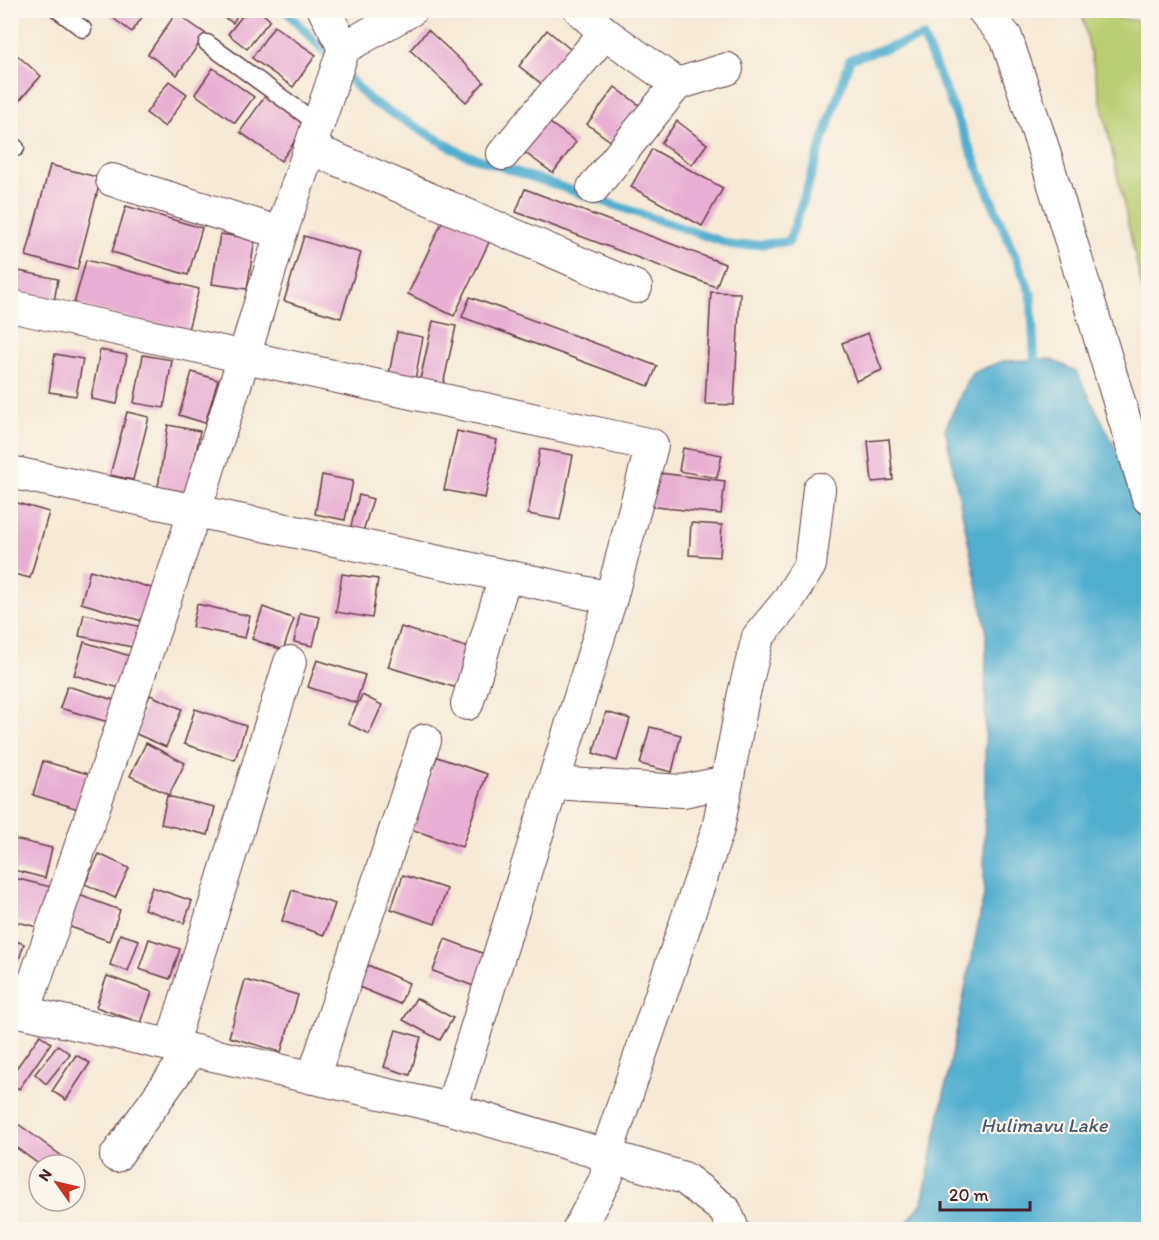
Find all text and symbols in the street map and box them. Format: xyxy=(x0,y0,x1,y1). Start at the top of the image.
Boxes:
water label: Hulimavu Lake xyxy=(981,1113,1109,1137)
north arrow xyxy=(27,1153,87,1213)
text: N xyxy=(34,1165,56,1185)
scale bar xyxy=(940,1174,1030,1212)
text: 20 m xyxy=(949,1184,989,1206)

